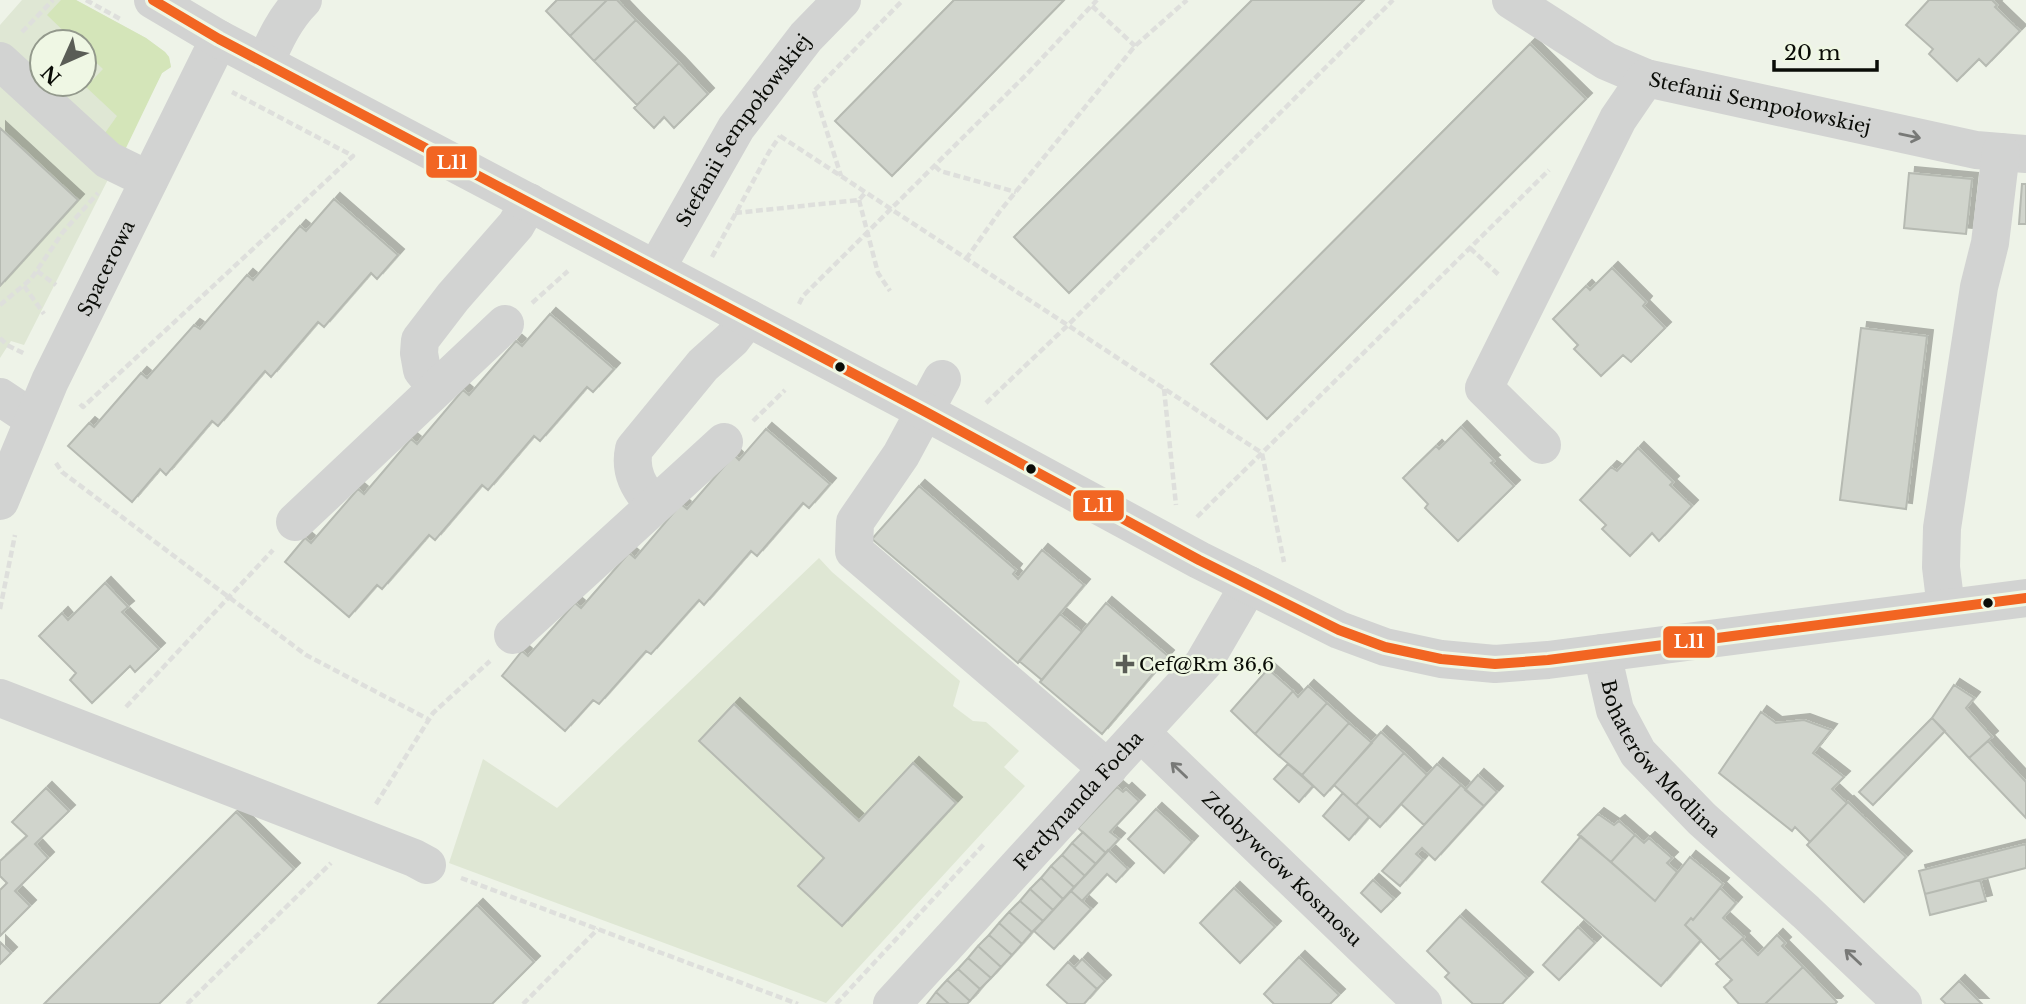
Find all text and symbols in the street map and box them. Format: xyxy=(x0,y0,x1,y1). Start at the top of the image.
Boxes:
north arrow xyxy=(28,28,98,98)
scale bar xyxy=(1774,28,1877,72)
street label: Stefanii Sempołowskiej xyxy=(671,30,816,231)
text: 20 m xyxy=(1784,40,1841,66)
text: N xyxy=(37,60,66,89)
street label: Stefanii Sempołowskiej xyxy=(1647,68,1873,139)
one-way arrow xyxy=(1898,129,1921,143)
line badge: L11 xyxy=(425,145,478,179)
text: L11 xyxy=(437,151,467,174)
street label: Spacerowa xyxy=(73,216,140,320)
unlabelled marker xyxy=(833,360,847,374)
unlabelled marker xyxy=(1024,462,1038,476)
line badge: L11 xyxy=(1072,489,1125,522)
text: L11 xyxy=(1083,494,1113,517)
unlabelled marker xyxy=(1981,596,1995,610)
line badge: L11 xyxy=(1662,625,1716,659)
text: L11 xyxy=(1674,630,1704,653)
place label: Cef@Rm 36,6 xyxy=(1139,653,1274,676)
marker: Cef@Rm 36,6 xyxy=(1117,656,1133,672)
street label: Bohaterów Modlina xyxy=(1596,678,1725,842)
street label: Ferdynanda Focha xyxy=(1009,726,1148,875)
one-way arrow xyxy=(1171,761,1188,778)
street label: Zdobywców Kosmosu xyxy=(1197,787,1367,951)
one-way arrow xyxy=(1845,949,1863,966)

